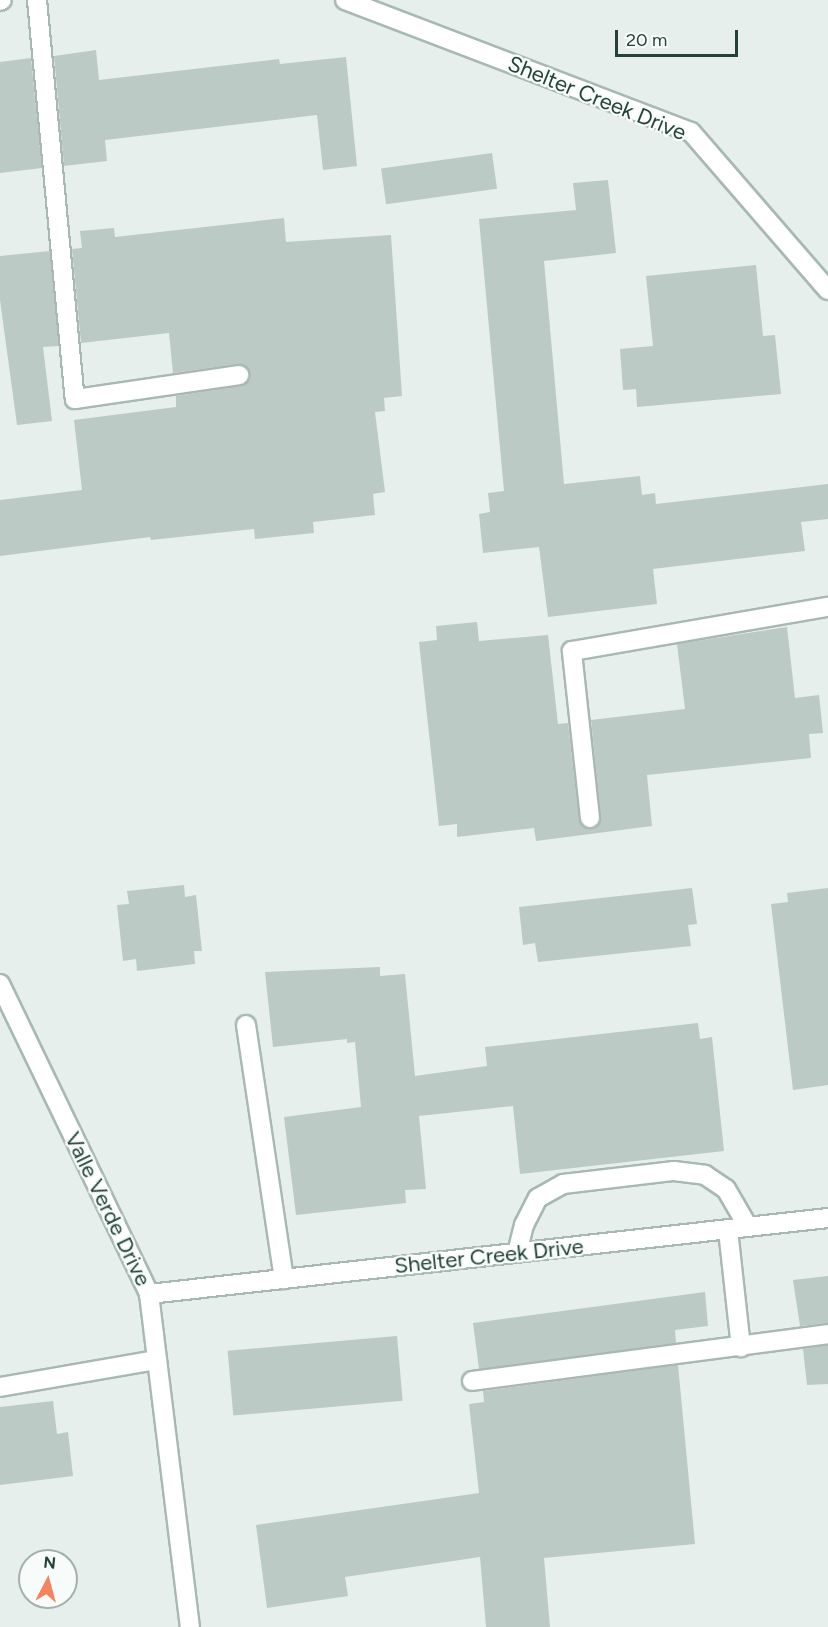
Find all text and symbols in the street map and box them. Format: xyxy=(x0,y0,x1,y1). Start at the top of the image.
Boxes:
scale bar xyxy=(618,18,741,56)
text: 20 m xyxy=(626,29,667,51)
street label: Shelter Creek Drive xyxy=(504,50,690,146)
street label: Valle Verde Drive xyxy=(59,1128,157,1290)
street label: Shelter Creek Drive xyxy=(393,1233,585,1279)
north arrow xyxy=(18,1549,78,1609)
text: N xyxy=(43,1552,57,1573)

